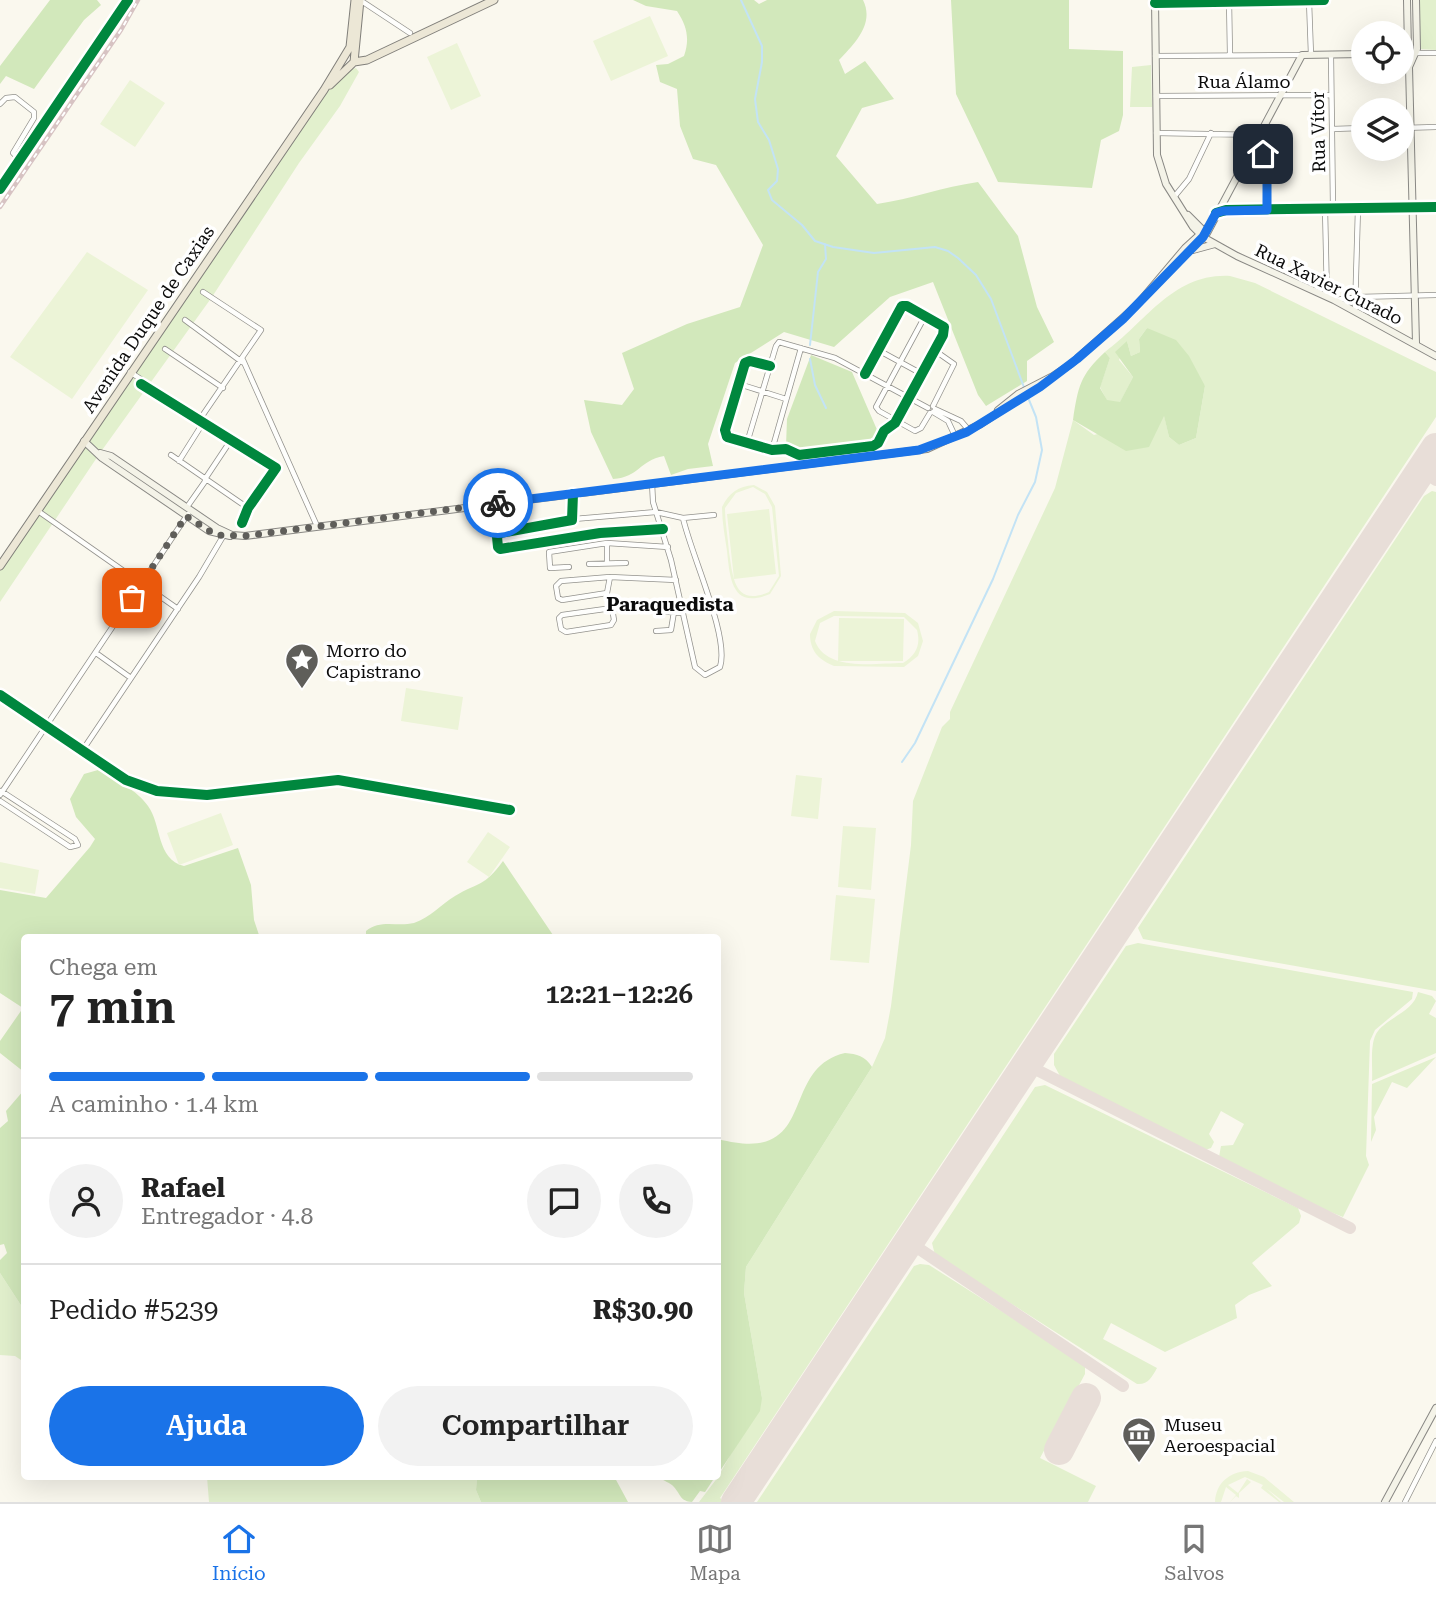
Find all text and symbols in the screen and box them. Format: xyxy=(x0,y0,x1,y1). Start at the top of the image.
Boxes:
map controls xyxy=(1351,21,1414,161)
button: locate xyxy=(1351,21,1414,84)
street label: Rua Álamo xyxy=(1197,71,1291,92)
street label: Rua Vítor xyxy=(1307,91,1329,173)
button: layers xyxy=(1351,98,1414,161)
pin xyxy=(1233,124,1293,184)
icon: home xyxy=(1244,135,1282,173)
street label: Avenida Duque de Caxias xyxy=(78,222,218,416)
street label: Rua Xavier Curado xyxy=(1252,239,1406,329)
courier xyxy=(463,468,533,538)
icon: bike xyxy=(479,484,517,522)
pin xyxy=(102,568,162,628)
icon: bag xyxy=(113,579,151,617)
district label: Paraquedista xyxy=(606,593,734,616)
place label: Morro do Capistrano xyxy=(326,640,421,682)
place icon: Morro do Capistrano xyxy=(283,641,321,690)
text: Chega em xyxy=(49,954,157,981)
text: 12:21–12:26 xyxy=(545,979,693,1009)
text: 7 min xyxy=(49,980,176,1034)
text: A caminho · 1.4 km xyxy=(49,1091,259,1118)
button: person xyxy=(49,1164,123,1238)
button: chat xyxy=(527,1164,601,1238)
button: phone xyxy=(619,1164,693,1238)
text: Rafael xyxy=(141,1173,225,1203)
text: Entregador · 4.8 xyxy=(141,1203,313,1230)
text: Pedido #5239 xyxy=(49,1295,218,1325)
text: R$30.90 xyxy=(593,1295,693,1325)
button: Ajuda xyxy=(49,1386,364,1466)
button: Compartilhar xyxy=(378,1386,693,1466)
place label: Museu Aeroespacial xyxy=(1164,1414,1276,1456)
museum icon: Museu Aeroespacial xyxy=(1120,1415,1158,1464)
tab: Início xyxy=(212,1520,266,1585)
tab: Mapa xyxy=(690,1520,741,1585)
tab: Salvos xyxy=(1165,1520,1224,1585)

